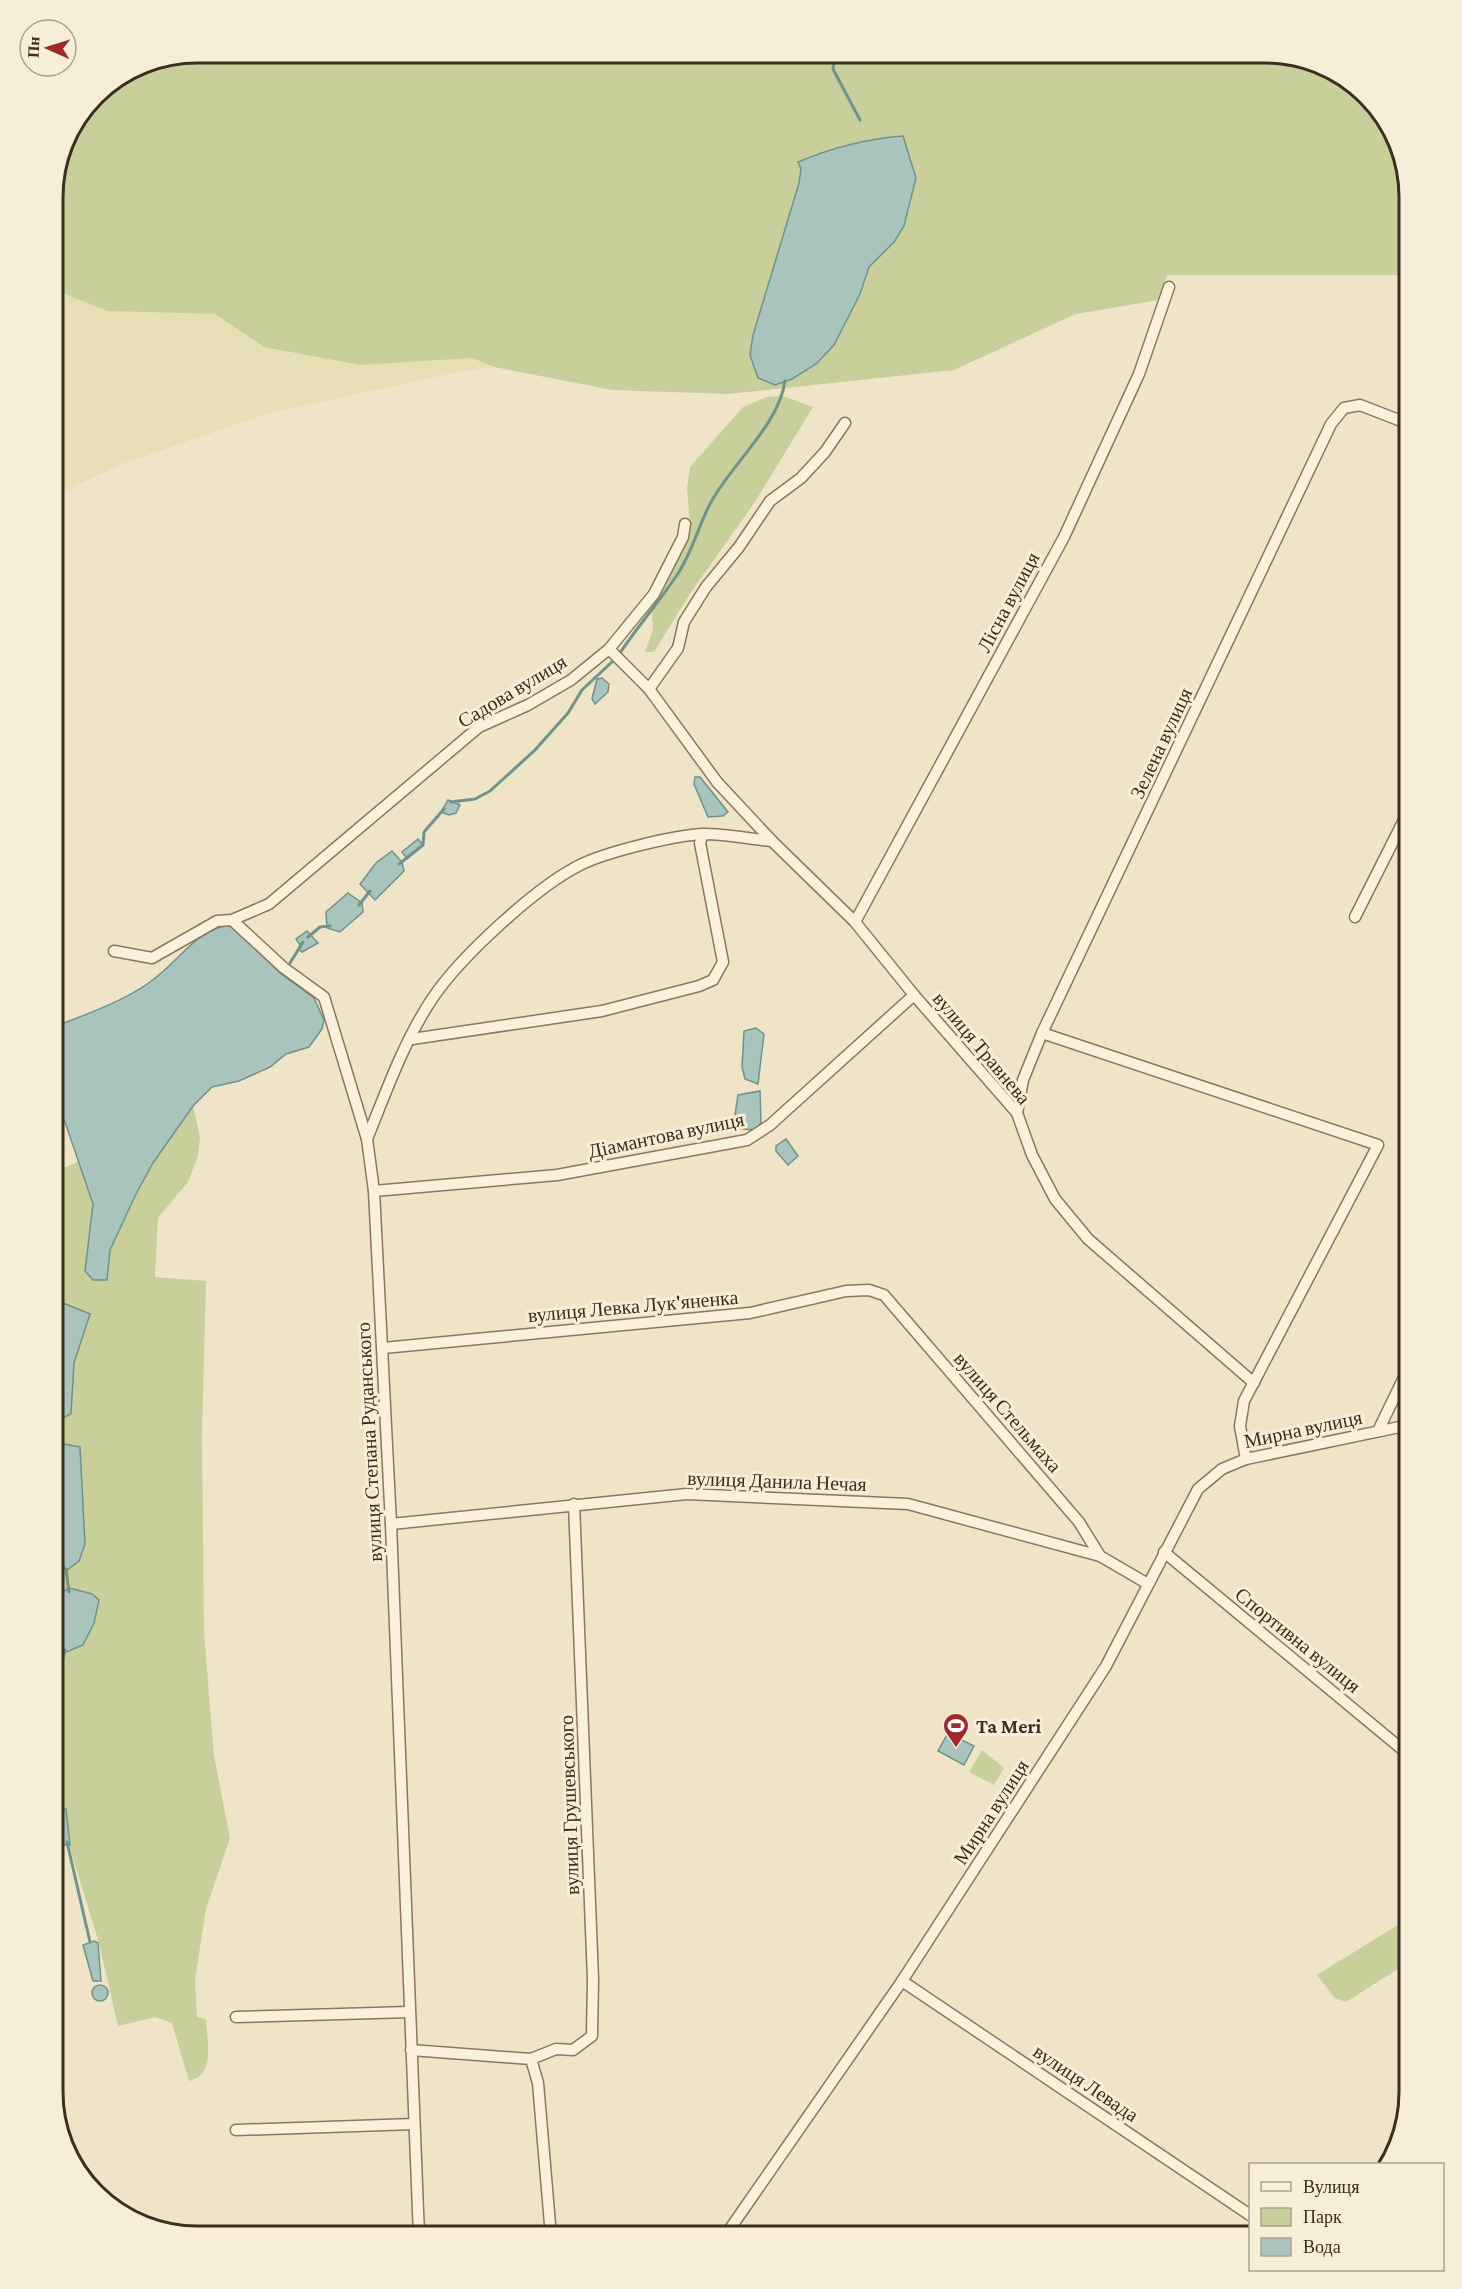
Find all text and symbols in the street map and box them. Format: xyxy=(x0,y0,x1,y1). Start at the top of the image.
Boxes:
north arrow xyxy=(18,18,78,78)
text: Пн xyxy=(24,36,43,59)
street label: Лісна вулиця xyxy=(973,548,1044,656)
street label: Садова вулиця xyxy=(454,650,571,733)
street label: Зелена вулиця xyxy=(1126,684,1197,802)
street label: вулиця Травнева xyxy=(928,987,1035,1109)
street label: Діамантова вулиця xyxy=(586,1108,746,1163)
street label: вулиця Левка Лук'яненка xyxy=(527,1286,739,1327)
street label: вулиця Степана Руданського xyxy=(352,1322,387,1562)
street label: вулиця Стельмаха xyxy=(949,1347,1066,1477)
street label: Мирна вулиця xyxy=(1242,1406,1364,1453)
street label: вулиця Данила Нечая xyxy=(687,1467,867,1496)
street label: Спортивна вулиця xyxy=(1230,1583,1365,1698)
sports icon: Ta Meri xyxy=(941,1711,971,1749)
street label: вулиця Грушевського xyxy=(555,1715,584,1895)
place label: Ta Meri xyxy=(976,1715,1042,1737)
street label: Мирна вулиця xyxy=(949,1756,1034,1869)
street label: вулиця Левада xyxy=(1029,2040,1143,2127)
legend xyxy=(1249,2163,1444,2271)
text: Вулиця xyxy=(1303,2177,1360,2197)
text: Парк xyxy=(1303,2207,1342,2227)
text: Вода xyxy=(1303,2237,1341,2257)

